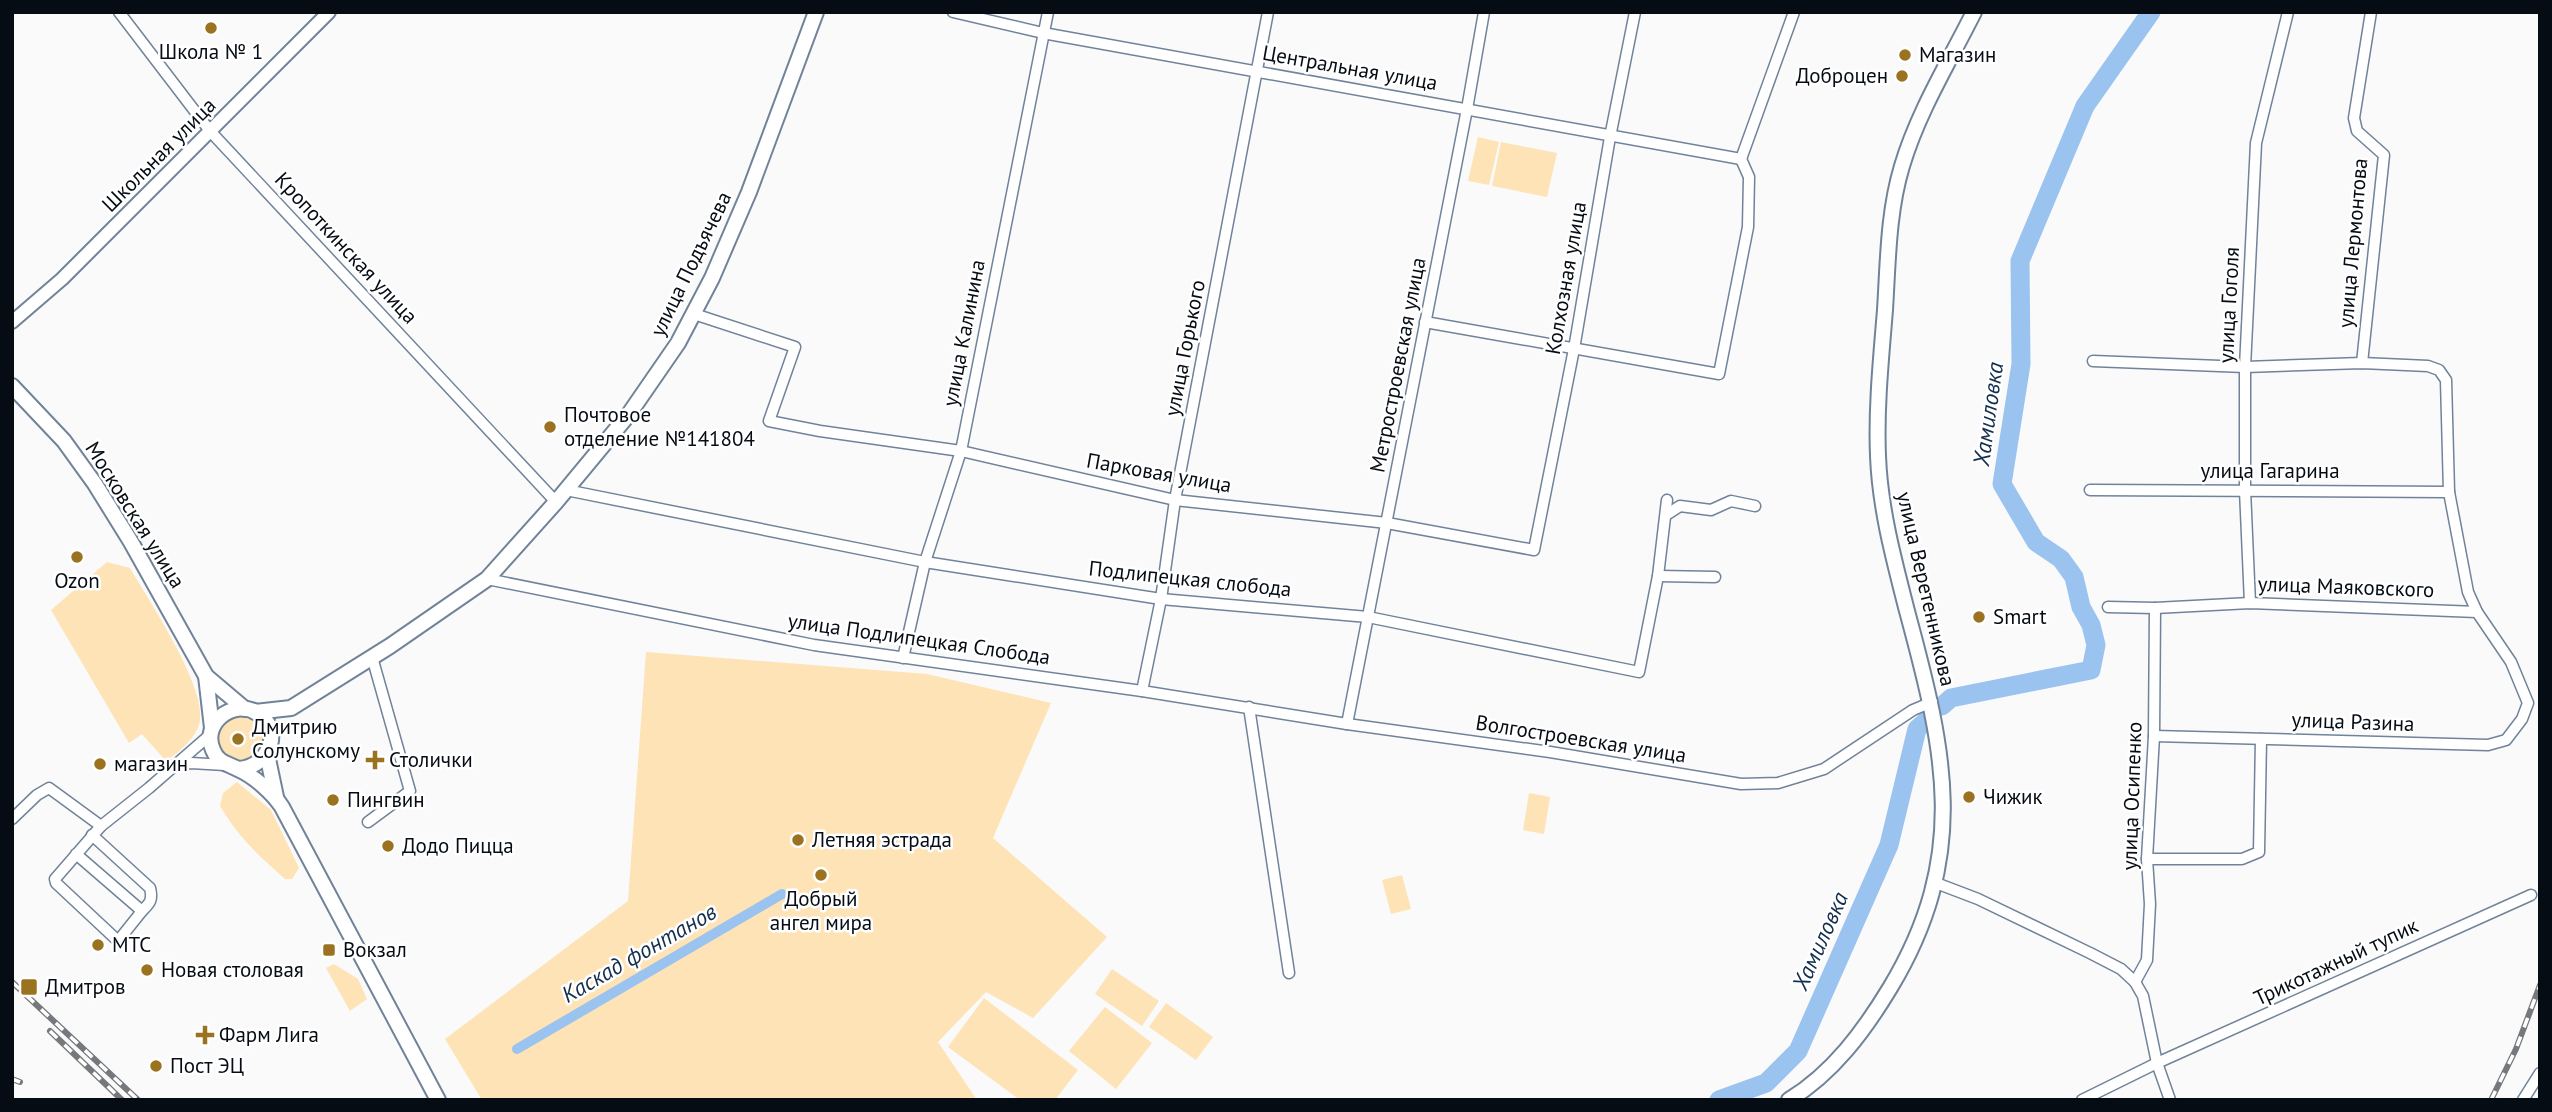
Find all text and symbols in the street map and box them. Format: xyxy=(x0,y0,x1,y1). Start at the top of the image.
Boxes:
marker: Школа № 1 xyxy=(203,20,219,36)
place label: Школа № 1 xyxy=(159,38,263,65)
street label: Центральная улица xyxy=(1260,39,1440,96)
place label: Магазин xyxy=(1919,41,1996,68)
marker: Магазин xyxy=(1897,47,1913,63)
place label: Доброцен xyxy=(1796,62,1888,89)
marker: Доброцен xyxy=(1894,68,1910,84)
street label: Школьная улица xyxy=(96,92,221,217)
street label: улица Лермонтова xyxy=(2332,157,2373,329)
street label: Кропоткинская улица xyxy=(269,166,424,329)
street label: улица Подъячева xyxy=(644,187,737,341)
street label: Колхозная улица xyxy=(1539,199,1592,356)
street label: улица Гоголя xyxy=(2212,246,2245,364)
street label: Метростроевская улица xyxy=(1363,255,1432,475)
street label: улица Калинина xyxy=(936,257,991,409)
street label: улица Горького xyxy=(1158,278,1211,418)
water label: Хамиловка xyxy=(1966,360,2009,469)
place label: Почтовое отделение №141804 xyxy=(564,401,755,452)
marker: Почтовое отделение №141804 xyxy=(542,419,558,435)
street label: Московская улица xyxy=(80,436,191,593)
street label: Парковая улица xyxy=(1085,446,1234,499)
street label: улица Гагарина xyxy=(2200,457,2340,484)
street label: улица Веретенникова xyxy=(1891,489,1962,689)
marker: Ozon xyxy=(69,549,85,565)
street label: Подлипецкая слобода xyxy=(1087,554,1293,603)
place label: Ozon xyxy=(54,567,100,594)
street label: улица Маяковского xyxy=(2257,570,2435,603)
place label: Smart xyxy=(1993,603,2047,630)
street label: улица Подлипецкая Слобода xyxy=(786,607,1052,670)
marker: Smart xyxy=(1971,609,1987,625)
street label: улица Разина xyxy=(2291,706,2415,737)
street label: Волгостроевская улица xyxy=(1474,709,1688,768)
place label: Дмитрию Солунскому xyxy=(252,713,360,764)
street label: улица Осипенко xyxy=(2115,721,2148,871)
marker: Дмитрию Солунскому xyxy=(230,731,246,747)
place label: Столички xyxy=(389,746,473,773)
place label: магазин xyxy=(114,750,188,777)
marker: Столички xyxy=(367,752,383,768)
marker: магазин xyxy=(92,756,108,772)
place label: Чижик xyxy=(1983,783,2043,810)
place label: Пингвин xyxy=(347,786,425,813)
marker: Чижик xyxy=(1961,789,1977,805)
marker: Пингвин xyxy=(325,792,341,808)
place label: Летняя эстрада xyxy=(811,826,952,853)
place label: Додо Пицца xyxy=(402,832,514,859)
marker: Летняя эстрада xyxy=(790,832,806,848)
marker: Додо Пицца xyxy=(380,838,396,854)
marker: Добрый ангел мира xyxy=(813,867,829,883)
place label: Добрый ангел мира xyxy=(770,885,872,936)
water label: Хамиловка xyxy=(1785,887,1854,995)
water label: Каскад фонтанов xyxy=(556,896,722,1009)
street label: Трикотажный тупик xyxy=(2249,912,2422,1011)
place label: МТС xyxy=(112,931,151,958)
place label: Вокзал xyxy=(343,936,407,963)
marker: МТС xyxy=(90,937,106,953)
marker: Вокзал xyxy=(321,942,337,958)
place label: Новая столовая xyxy=(161,956,304,983)
marker: Новая столовая xyxy=(139,962,155,978)
place label: Дмитров xyxy=(45,973,126,1000)
marker: Дмитров xyxy=(19,977,39,997)
place label: Фарм Лига xyxy=(219,1021,319,1048)
marker: Фарм Лига xyxy=(197,1027,213,1043)
place label: Пост ЭЦ xyxy=(170,1052,244,1079)
marker: Пост ЭЦ xyxy=(148,1058,164,1074)

